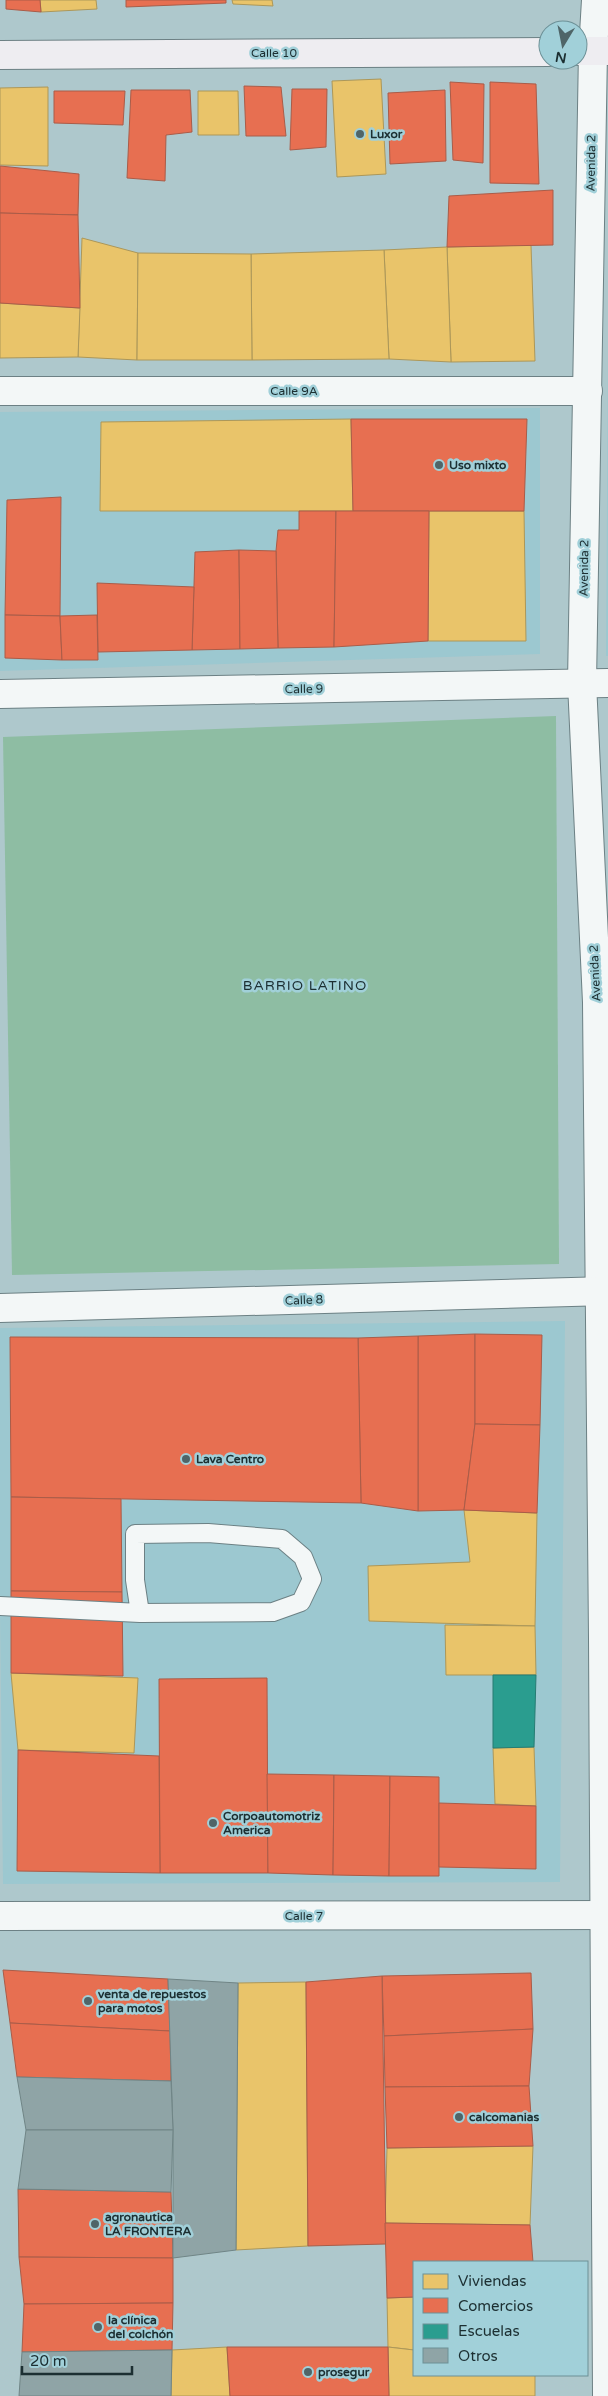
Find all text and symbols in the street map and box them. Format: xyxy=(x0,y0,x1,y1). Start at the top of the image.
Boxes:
north arrow xyxy=(538,20,588,70)
street label: Calle 10 xyxy=(251,46,297,60)
text: N xyxy=(554,48,568,67)
place label: Luxor xyxy=(370,127,403,141)
marker: Luxor xyxy=(354,128,366,140)
street label: Avenida 2 xyxy=(584,134,598,192)
street label: Calle 9A xyxy=(270,384,318,398)
place label: Uso mixto xyxy=(449,458,506,472)
marker: Uso mixto xyxy=(433,459,445,471)
street label: Avenida 2 xyxy=(577,539,591,597)
street label: Calle 9 xyxy=(285,682,323,696)
street label: Avenida 2 xyxy=(587,944,603,1002)
district label: BARRIO LATINO xyxy=(243,977,367,994)
street label: Calle 8 xyxy=(285,1292,323,1308)
place label: Lava Centro xyxy=(196,1452,264,1466)
marker: Lava Centro xyxy=(180,1453,192,1465)
place label: Corpoautomotriz America xyxy=(223,1809,320,1837)
marker: Corpoautomotriz America xyxy=(207,1817,219,1829)
street label: Calle 7 xyxy=(285,1909,323,1923)
place label: venta de repuestos para motos xyxy=(98,1987,207,2016)
marker: venta de repuestos para motos xyxy=(82,1995,94,2007)
place label: calcomanias xyxy=(469,2110,540,2124)
marker: calcomanias xyxy=(453,2111,465,2123)
place label: agronautica LA FRONTERA xyxy=(105,2210,191,2238)
marker: agronautica LA FRONTERA xyxy=(89,2218,101,2230)
legend xyxy=(413,2261,588,2376)
text: Viviendas xyxy=(458,2272,526,2290)
text: Comercios xyxy=(458,2297,533,2315)
place label: la clínica del colchón xyxy=(108,2313,173,2341)
marker: la clínica del colchón xyxy=(92,2321,104,2333)
text: Escuelas xyxy=(458,2322,520,2340)
scale bar xyxy=(22,2344,132,2376)
text: Otros xyxy=(458,2347,498,2365)
text: 20 m xyxy=(30,2352,67,2370)
place label: prosegur xyxy=(318,2365,370,2380)
marker: prosegur xyxy=(302,2366,314,2378)

